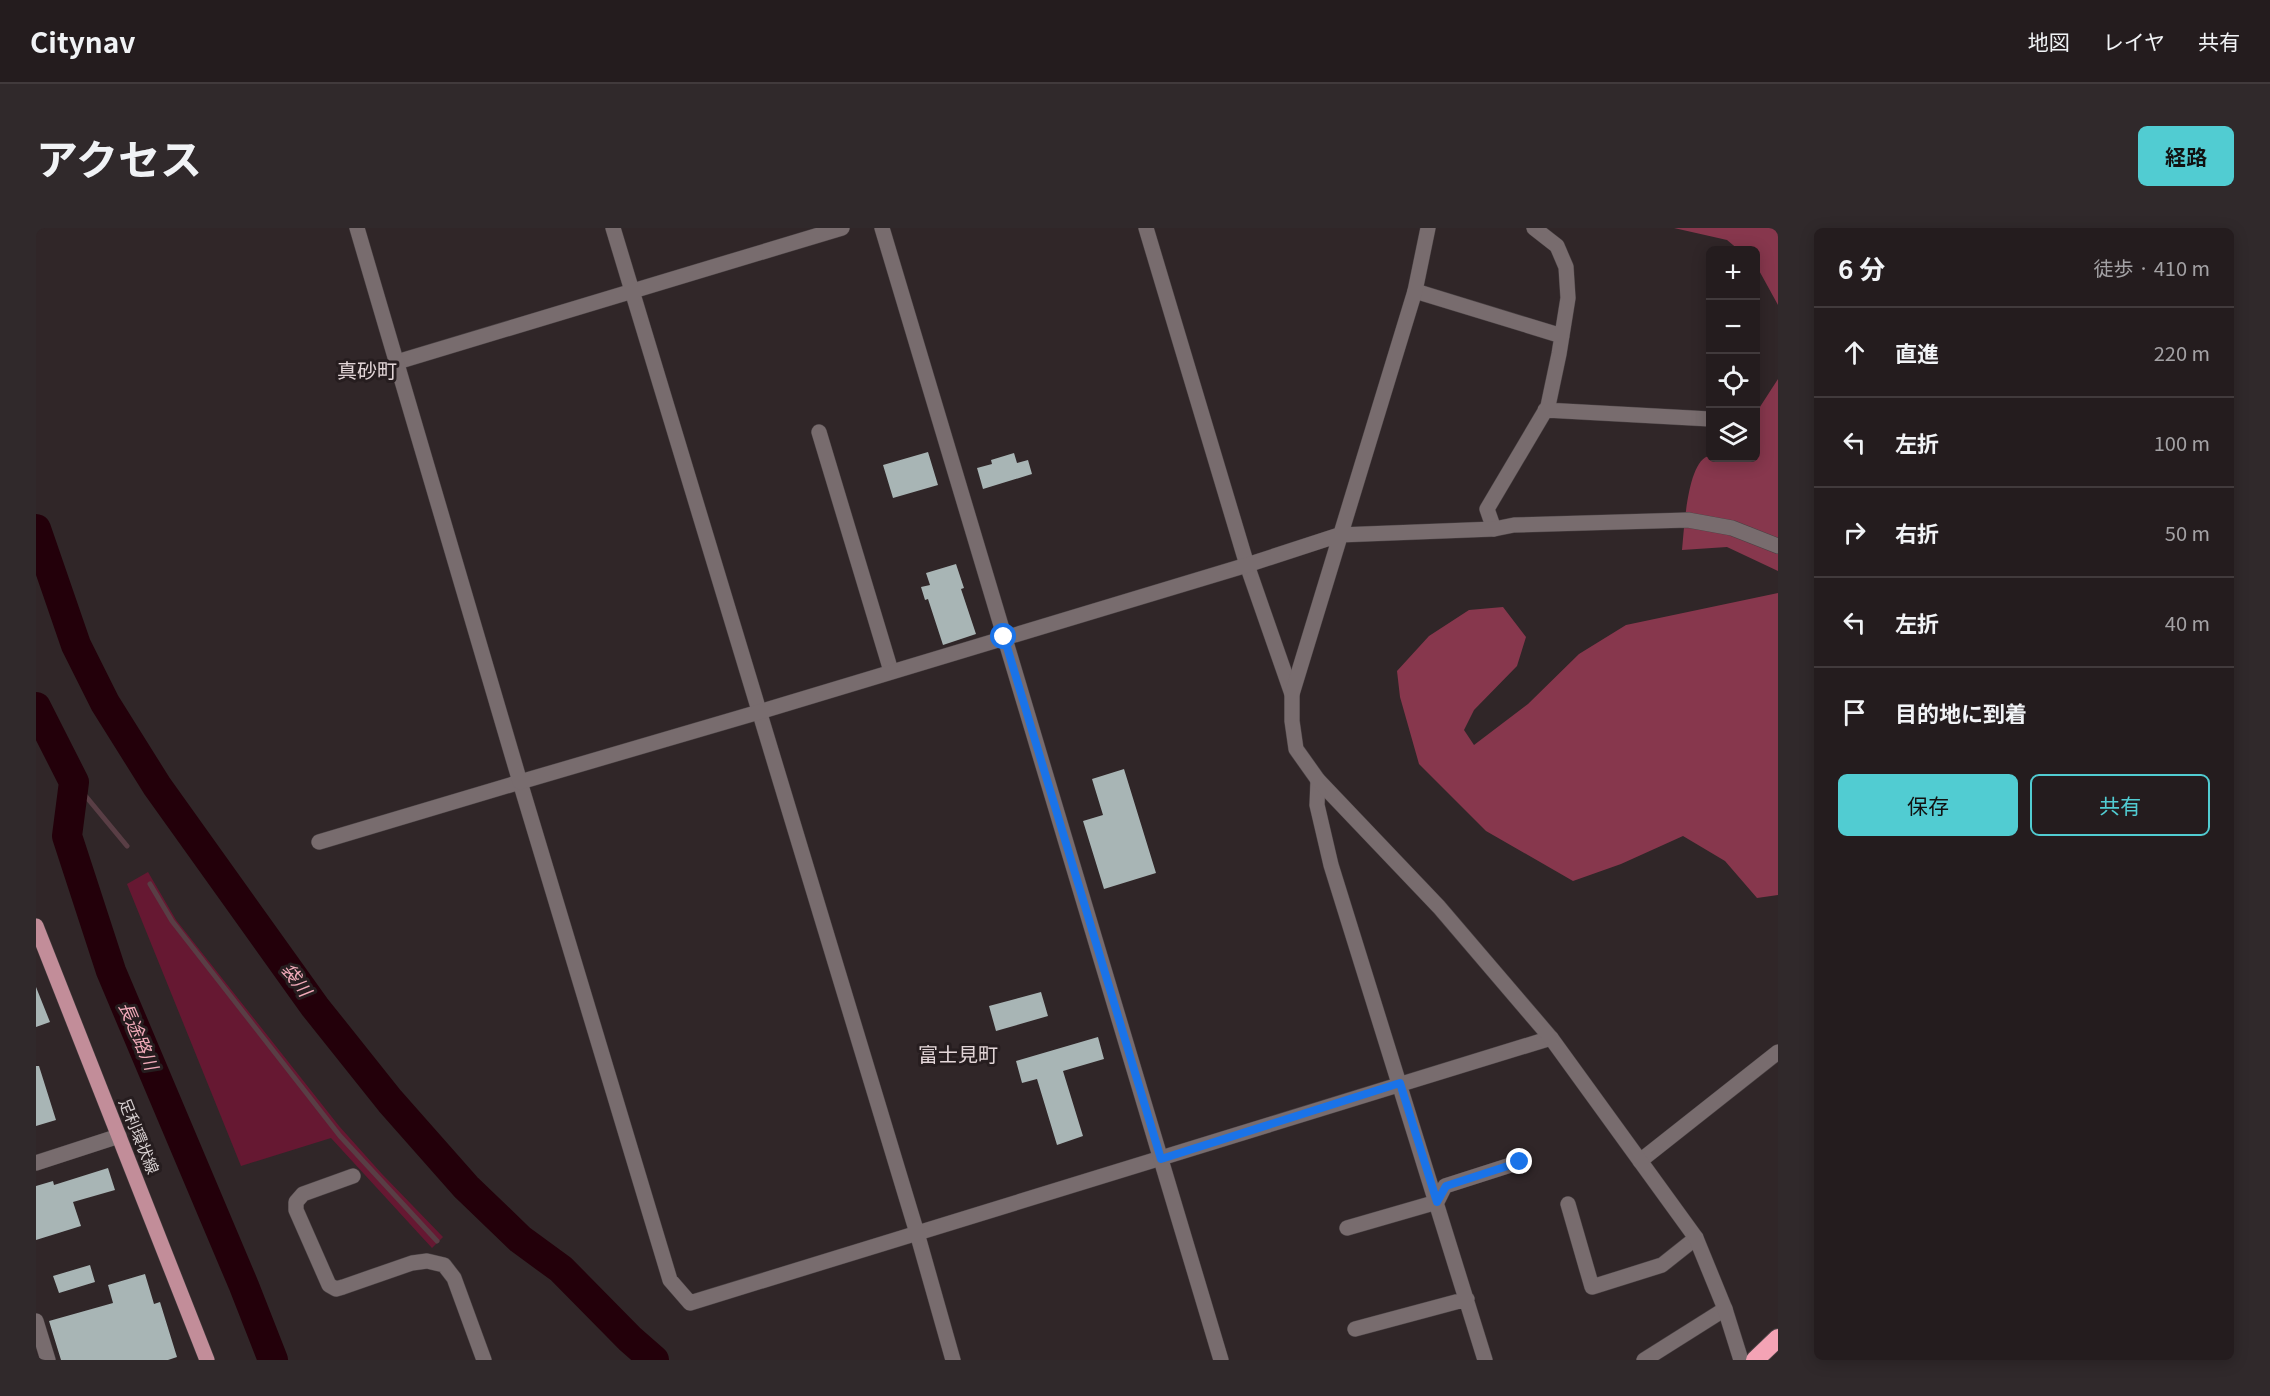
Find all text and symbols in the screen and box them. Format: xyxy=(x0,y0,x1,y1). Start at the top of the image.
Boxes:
text: Citynav xyxy=(30,21,135,61)
text: 地図 xyxy=(2028,26,2070,56)
text: レイヤ xyxy=(2103,26,2165,56)
text: 共有 xyxy=(2198,26,2240,56)
text: アクセス xyxy=(36,126,202,187)
button: 経路 xyxy=(2138,126,2234,186)
map controls xyxy=(1706,246,1760,462)
button: + xyxy=(1706,246,1760,300)
text: 6 分 xyxy=(1838,249,1885,286)
text: 徒歩 · 410 m xyxy=(2094,253,2210,282)
button: − xyxy=(1706,300,1760,354)
icon: ahead xyxy=(1838,336,1871,369)
text: 直進 xyxy=(1895,336,1939,368)
text: 220 m xyxy=(2154,338,2210,367)
button: locate xyxy=(1706,354,1760,408)
district label: 真砂町 xyxy=(337,355,397,384)
button: layers xyxy=(1706,408,1760,462)
icon: left xyxy=(1838,426,1871,459)
text: 左折 xyxy=(1895,426,1939,458)
text: 100 m xyxy=(2154,428,2210,457)
icon: right xyxy=(1838,516,1871,549)
text: 右折 xyxy=(1895,516,1939,548)
text: 50 m xyxy=(2165,518,2210,547)
icon: left xyxy=(1838,606,1871,639)
text: 左折 xyxy=(1895,606,1939,638)
text: 40 m xyxy=(2165,608,2210,637)
route start xyxy=(990,623,1016,649)
icon: arrive xyxy=(1838,696,1871,729)
text: 目的地に到着 xyxy=(1895,696,2027,728)
button: 保存 xyxy=(1838,774,2018,836)
button: 共有 xyxy=(2030,774,2210,836)
water label: 袋川 xyxy=(277,957,320,1003)
water label: 長途路川 xyxy=(114,997,167,1075)
district label: 富士見町 xyxy=(918,1039,998,1068)
street label: 足利環状線 xyxy=(114,1094,166,1177)
route end xyxy=(1506,1148,1532,1174)

